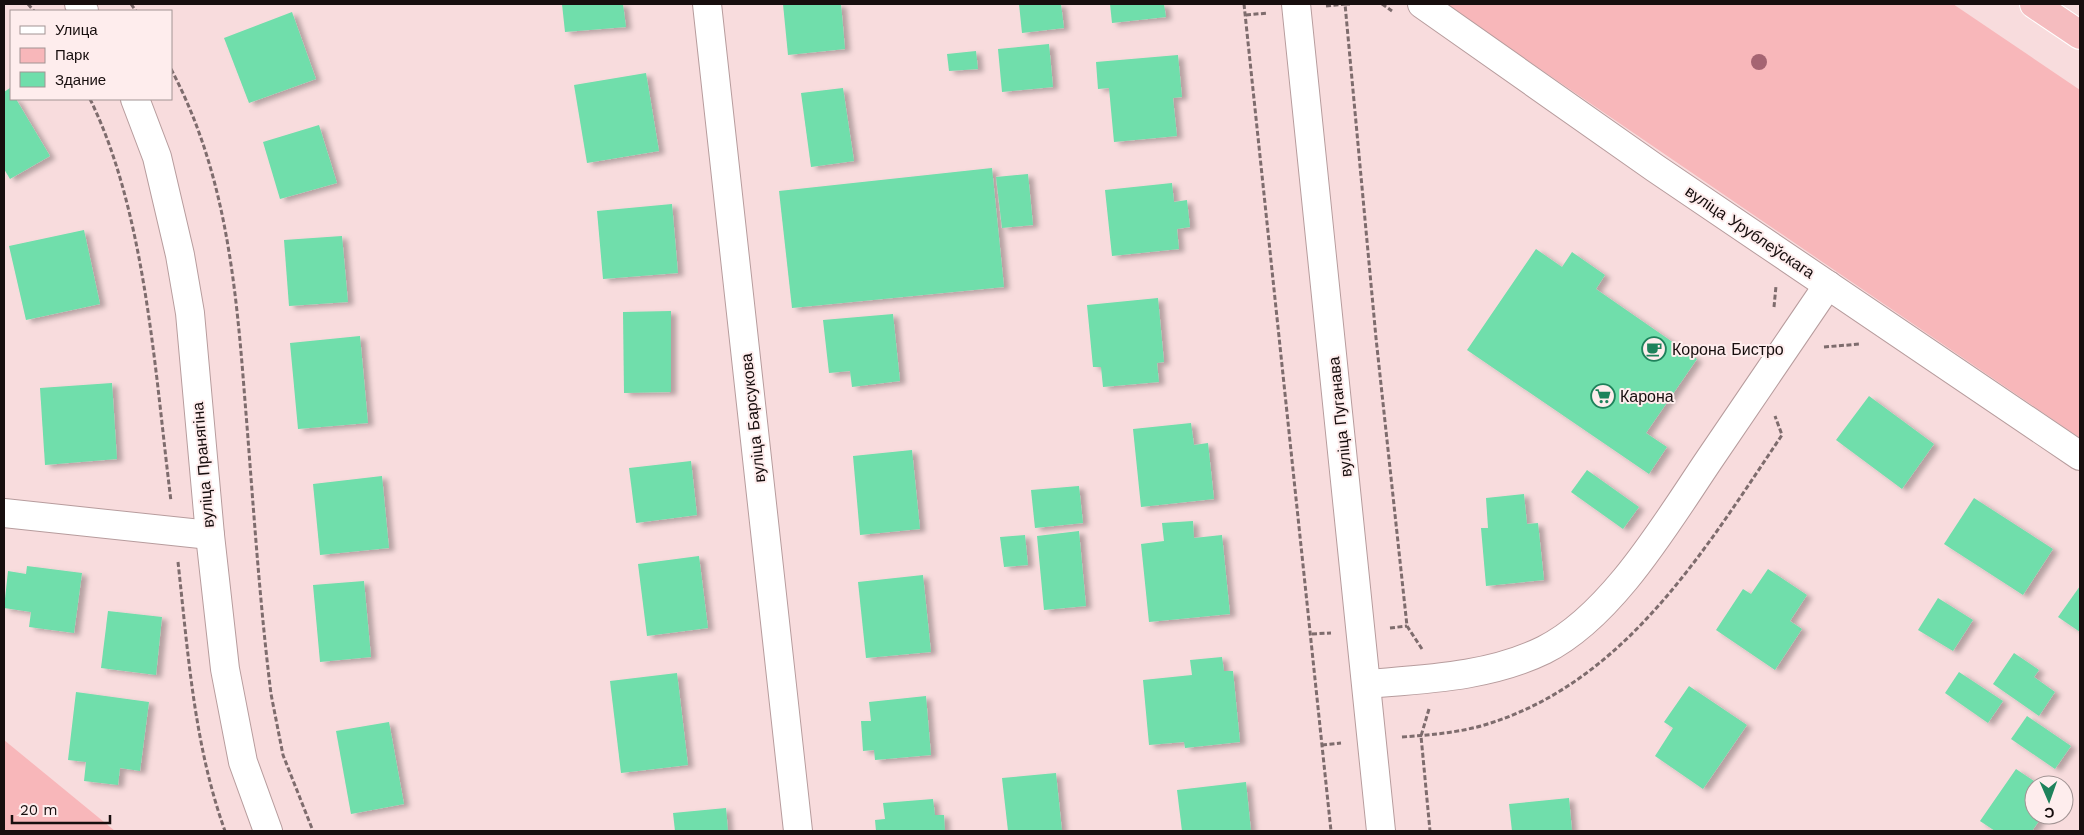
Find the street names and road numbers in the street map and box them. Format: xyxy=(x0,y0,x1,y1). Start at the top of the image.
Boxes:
street label: вуліца Урублеўскага xyxy=(1682,182,1818,282)
street label: вуліца Барсукова xyxy=(737,352,769,484)
street label: вуліца Пуганава xyxy=(1324,356,1356,478)
street label: вуліца Пранягіна xyxy=(188,401,218,529)

